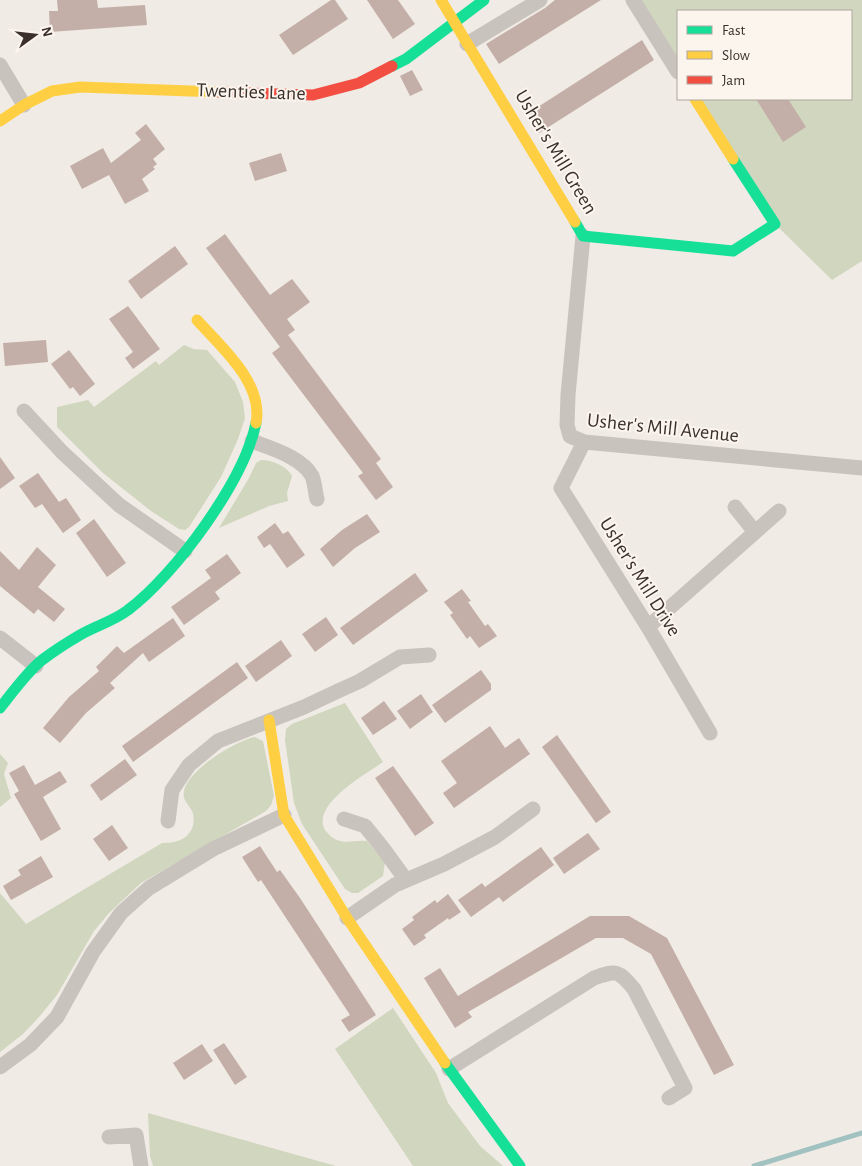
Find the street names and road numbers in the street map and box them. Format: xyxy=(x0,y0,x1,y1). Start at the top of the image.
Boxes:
street label: Twenties Lane xyxy=(196,80,306,104)
street label: Usher's Mill Green xyxy=(511,86,601,218)
street label: Usher's Mill Avenue xyxy=(586,410,740,446)
street label: Usher's Mill Drive xyxy=(596,514,684,640)

